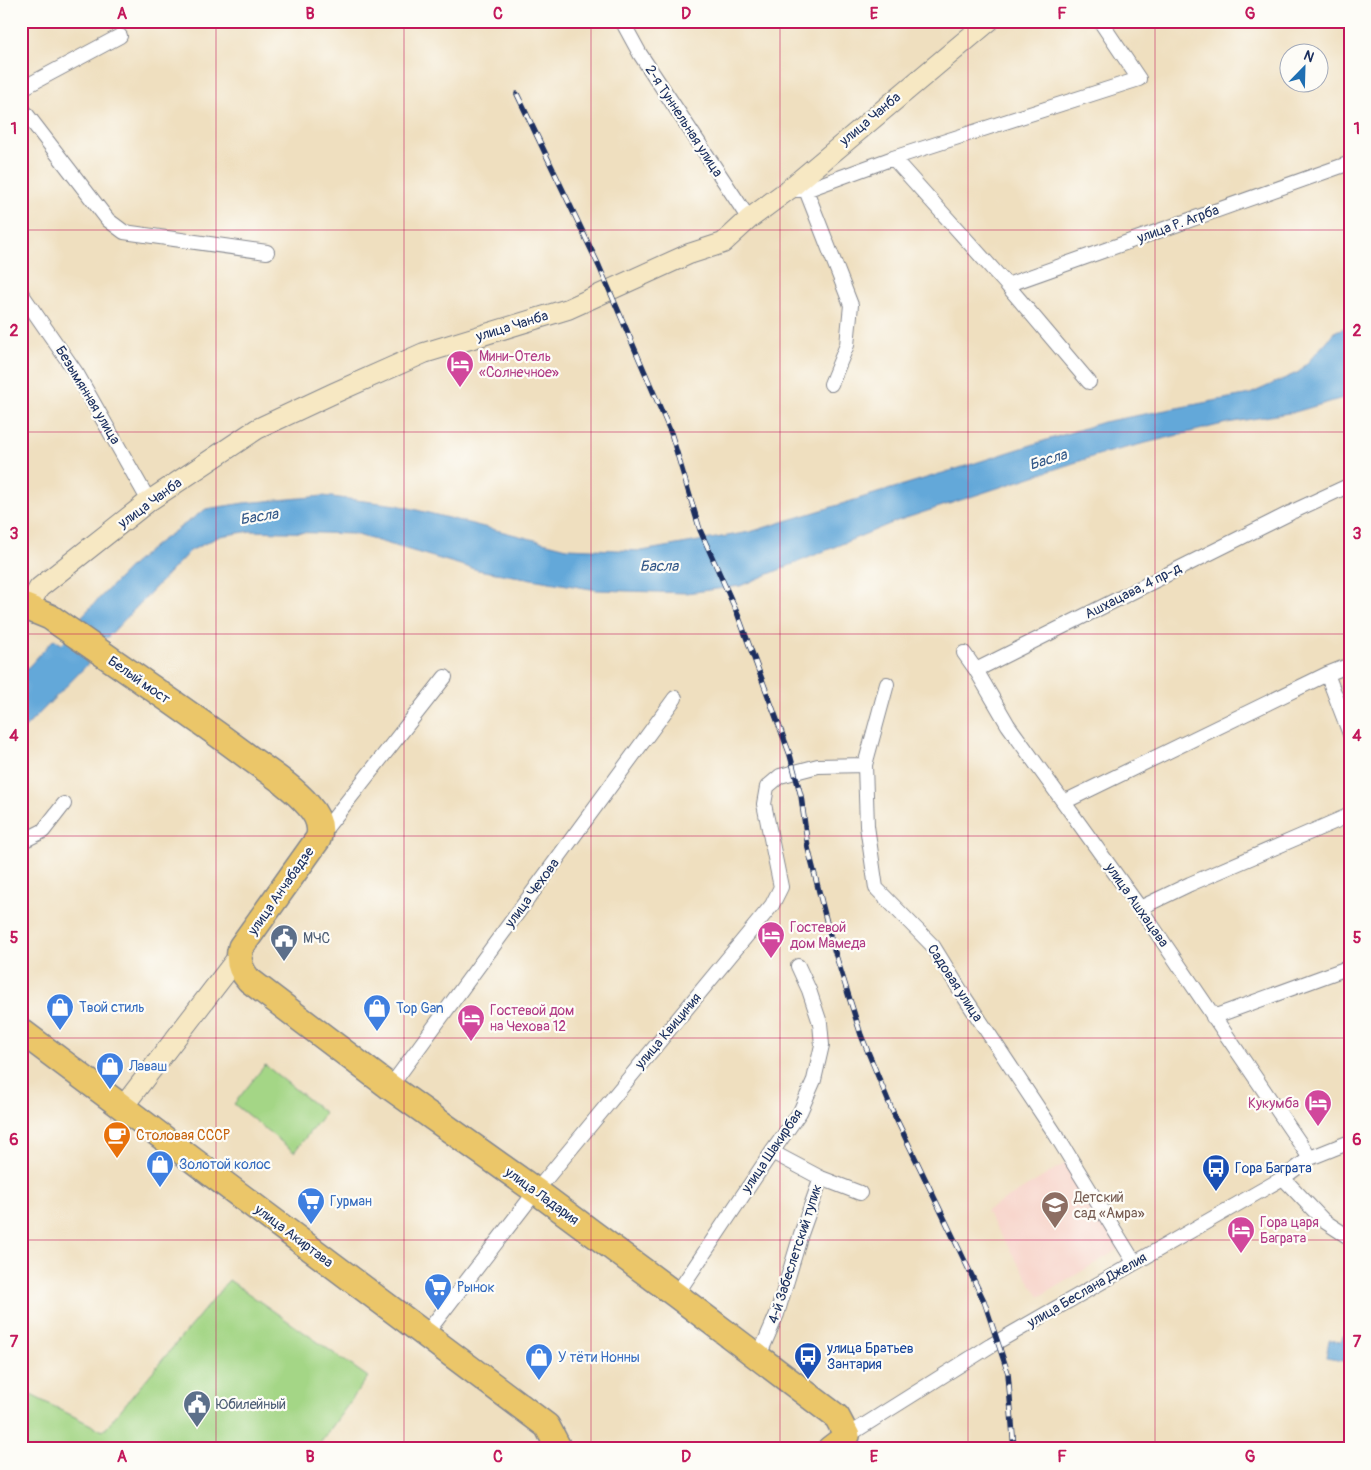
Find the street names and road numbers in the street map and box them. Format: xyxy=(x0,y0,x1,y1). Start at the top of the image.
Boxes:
street label: 2-я Туннельная улица xyxy=(642,62,726,180)
street label: улица Чанба xyxy=(835,89,904,150)
street label: улица Р. Агрба xyxy=(1134,201,1221,247)
street label: улица Чанба xyxy=(473,307,550,345)
street label: Безымянная улица xyxy=(52,343,124,447)
street label: улица Чанба xyxy=(114,474,185,532)
street label: Ашхацава, 4 пр-д xyxy=(1082,559,1185,623)
street label: Белый мост xyxy=(105,652,173,708)
street label: улица Анчабадзе xyxy=(244,844,318,939)
street label: улица Чехова xyxy=(501,855,563,932)
street label: улица Ашхацава xyxy=(1101,859,1172,950)
street label: Садовая улица xyxy=(924,941,986,1025)
street label: улица Квициния xyxy=(631,990,705,1073)
street label: улица Шакирбая xyxy=(737,1106,806,1197)
street label: улица Ладария xyxy=(501,1163,582,1228)
street label: 4-й Забеслетский тупик xyxy=(764,1182,826,1326)
street label: улица Акиртава xyxy=(251,1200,337,1271)
street label: улица Беслана Джелия xyxy=(1023,1249,1150,1332)

